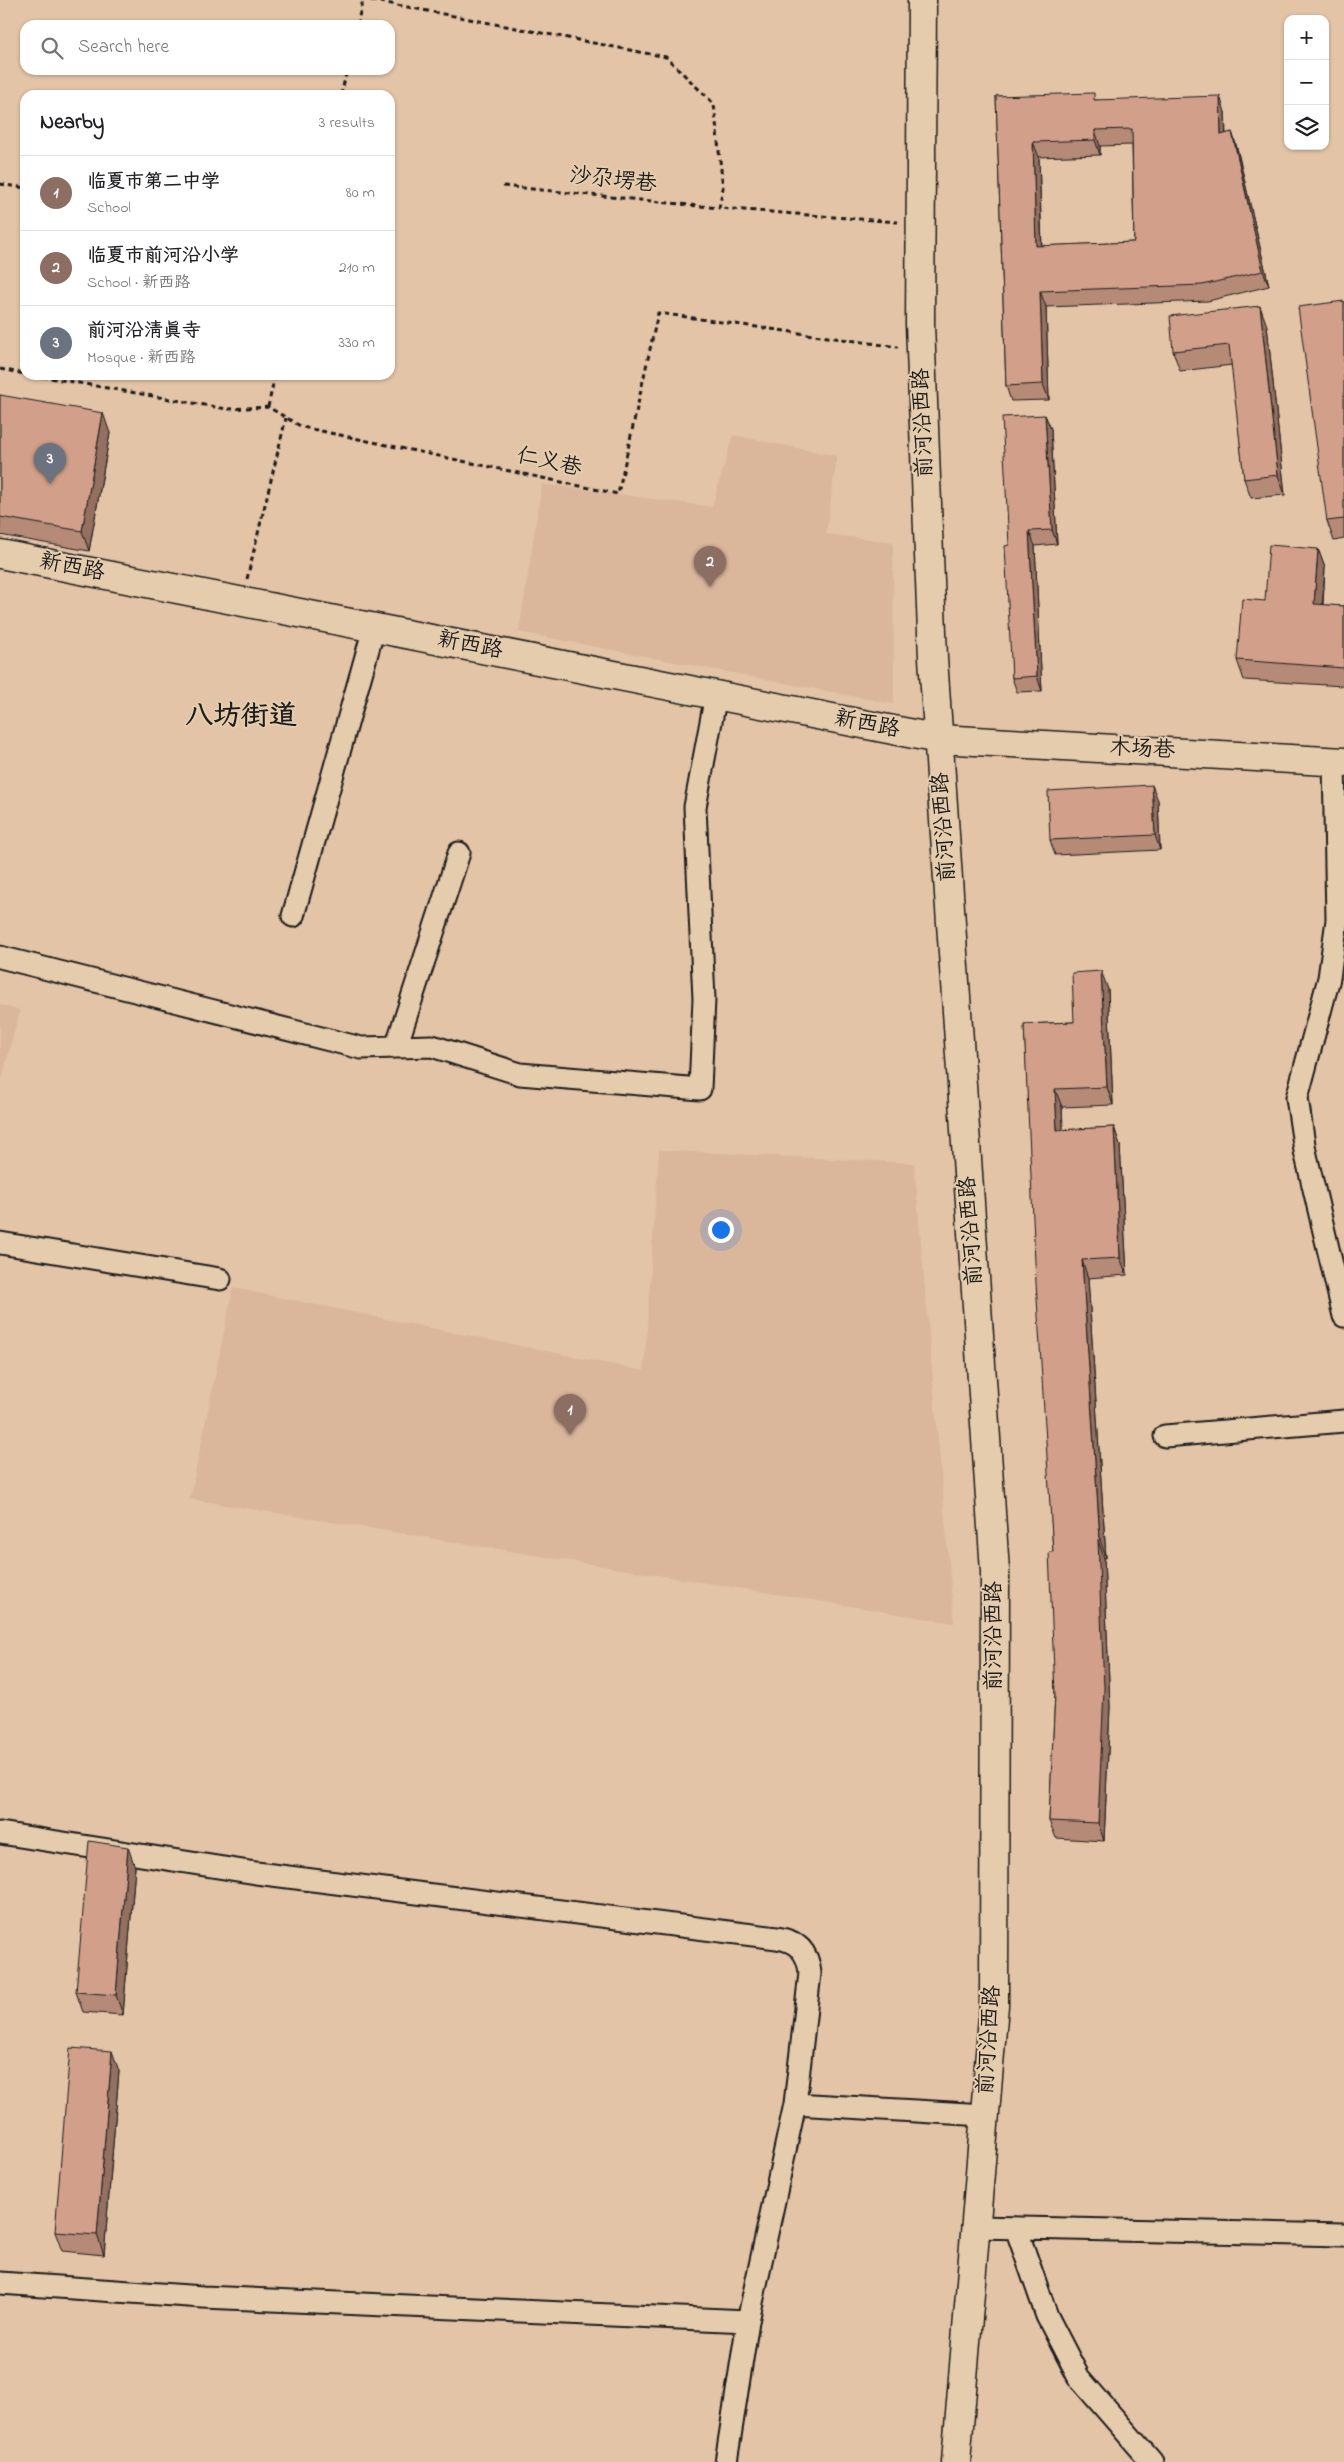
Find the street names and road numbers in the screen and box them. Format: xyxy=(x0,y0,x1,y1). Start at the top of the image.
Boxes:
street label: 沙尕塄巷 xyxy=(568,160,658,202)
street label: 前河沿西路 xyxy=(906,367,942,479)
street label: 仁义巷 xyxy=(513,440,585,486)
street label: 新西路 xyxy=(37,546,107,590)
street label: 新西路 xyxy=(435,624,505,668)
street label: 新西路 xyxy=(832,703,902,747)
street label: 木场巷 xyxy=(1108,732,1176,768)
street label: 前河沿西路 xyxy=(925,771,965,883)
street label: 前河沿西路 xyxy=(952,1175,992,1287)
street label: 前河沿西路 xyxy=(979,1581,1011,1691)
street label: 前河沿西路 xyxy=(970,1984,1010,2096)

